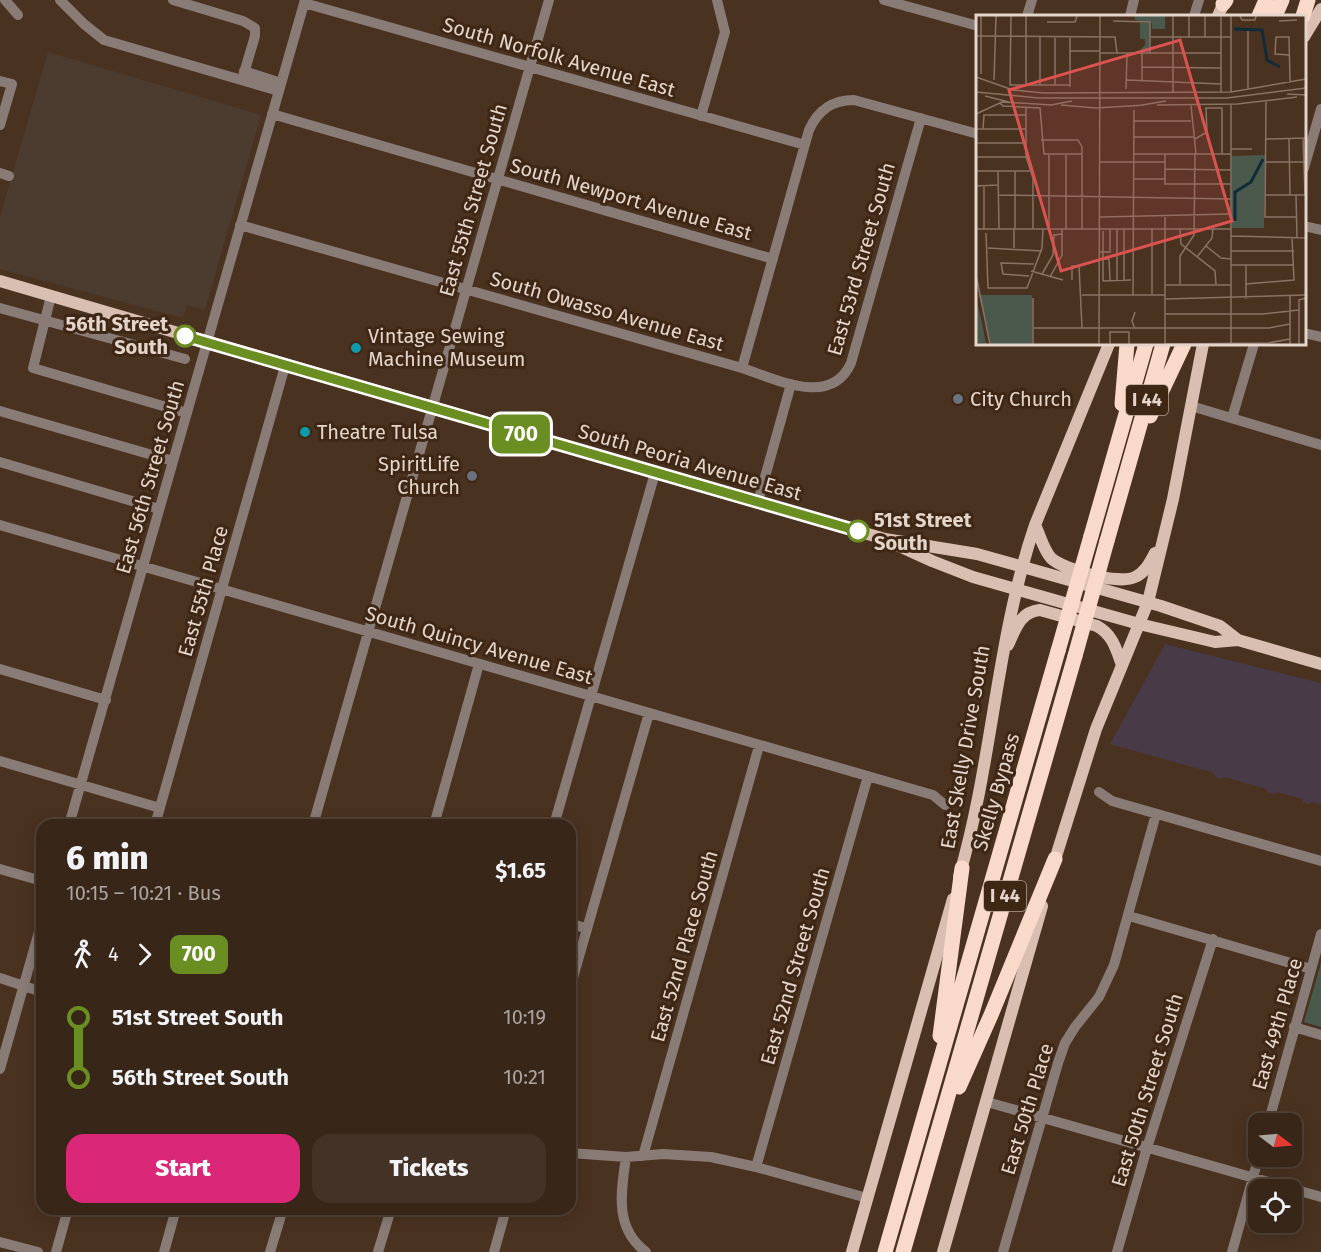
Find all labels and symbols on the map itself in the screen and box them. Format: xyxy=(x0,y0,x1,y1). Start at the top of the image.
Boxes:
street label: South Norfolk Avenue East xyxy=(440,12,679,102)
inset map xyxy=(976,15,1306,345)
street label: East 55th Street South xyxy=(434,101,512,299)
street label: South Newport Avenue East xyxy=(507,153,755,245)
street label: East 53rd Street South xyxy=(822,160,900,358)
street label: South Owasso Avenue East xyxy=(487,266,727,356)
place label: 56th Street South xyxy=(66,312,168,359)
place label: Vintage Sewing Machine Museum xyxy=(368,324,526,371)
marker: 56th Street South xyxy=(174,325,196,347)
marker: Vintage Sewing Machine Museum xyxy=(349,341,363,355)
street label: East 56th Street South xyxy=(111,377,189,577)
road number: I 44 xyxy=(1126,385,1168,415)
place label: City Church xyxy=(970,387,1072,411)
marker: City Church xyxy=(951,392,965,406)
line badge: 700 xyxy=(486,414,556,454)
street label: South Peoria Avenue East xyxy=(576,419,805,506)
place label: Theatre Tulsa xyxy=(317,420,438,444)
marker: Theatre Tulsa xyxy=(298,425,312,439)
place label: SpiritLife Church xyxy=(378,452,460,499)
marker: SpiritLife Church xyxy=(465,469,479,483)
place label: 51st Street South xyxy=(874,508,972,555)
marker: 51st Street South xyxy=(847,520,869,542)
street label: East 55th Place xyxy=(173,523,233,659)
street label: South Quincy Avenue East xyxy=(363,601,596,689)
street label: East Skelly Drive South xyxy=(935,643,995,851)
street label: Skelly Bypass xyxy=(968,730,1024,854)
street label: East 52nd Place South xyxy=(645,847,723,1045)
street label: East 52nd Street South xyxy=(755,864,835,1068)
road number: I 44 xyxy=(984,881,1026,911)
street label: East 49th Place xyxy=(1247,955,1307,1093)
street label: East 50th Street South xyxy=(1106,990,1188,1190)
street label: East 50th Place xyxy=(996,1040,1058,1178)
north arrow xyxy=(1248,1113,1302,1167)

